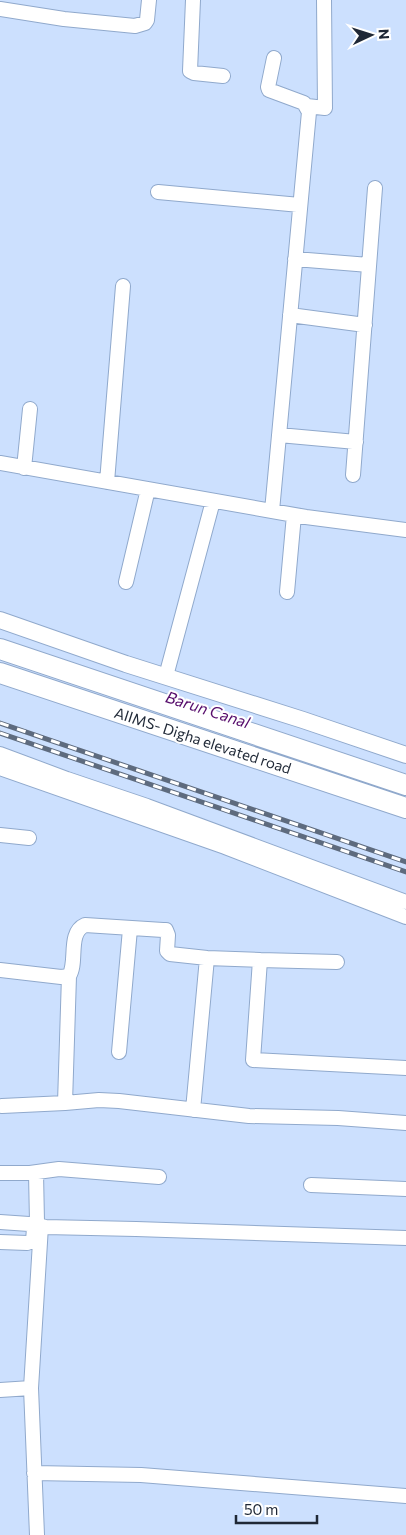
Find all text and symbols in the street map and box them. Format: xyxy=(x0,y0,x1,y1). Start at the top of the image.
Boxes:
north arrow xyxy=(346,10,396,60)
text: N xyxy=(376,28,393,40)
water label: Barun Canal xyxy=(164,686,253,732)
street label: AIIMS- Digha elevated road xyxy=(112,703,294,777)
scale bar xyxy=(236,1492,317,1524)
text: 50 m xyxy=(244,1500,278,1518)

